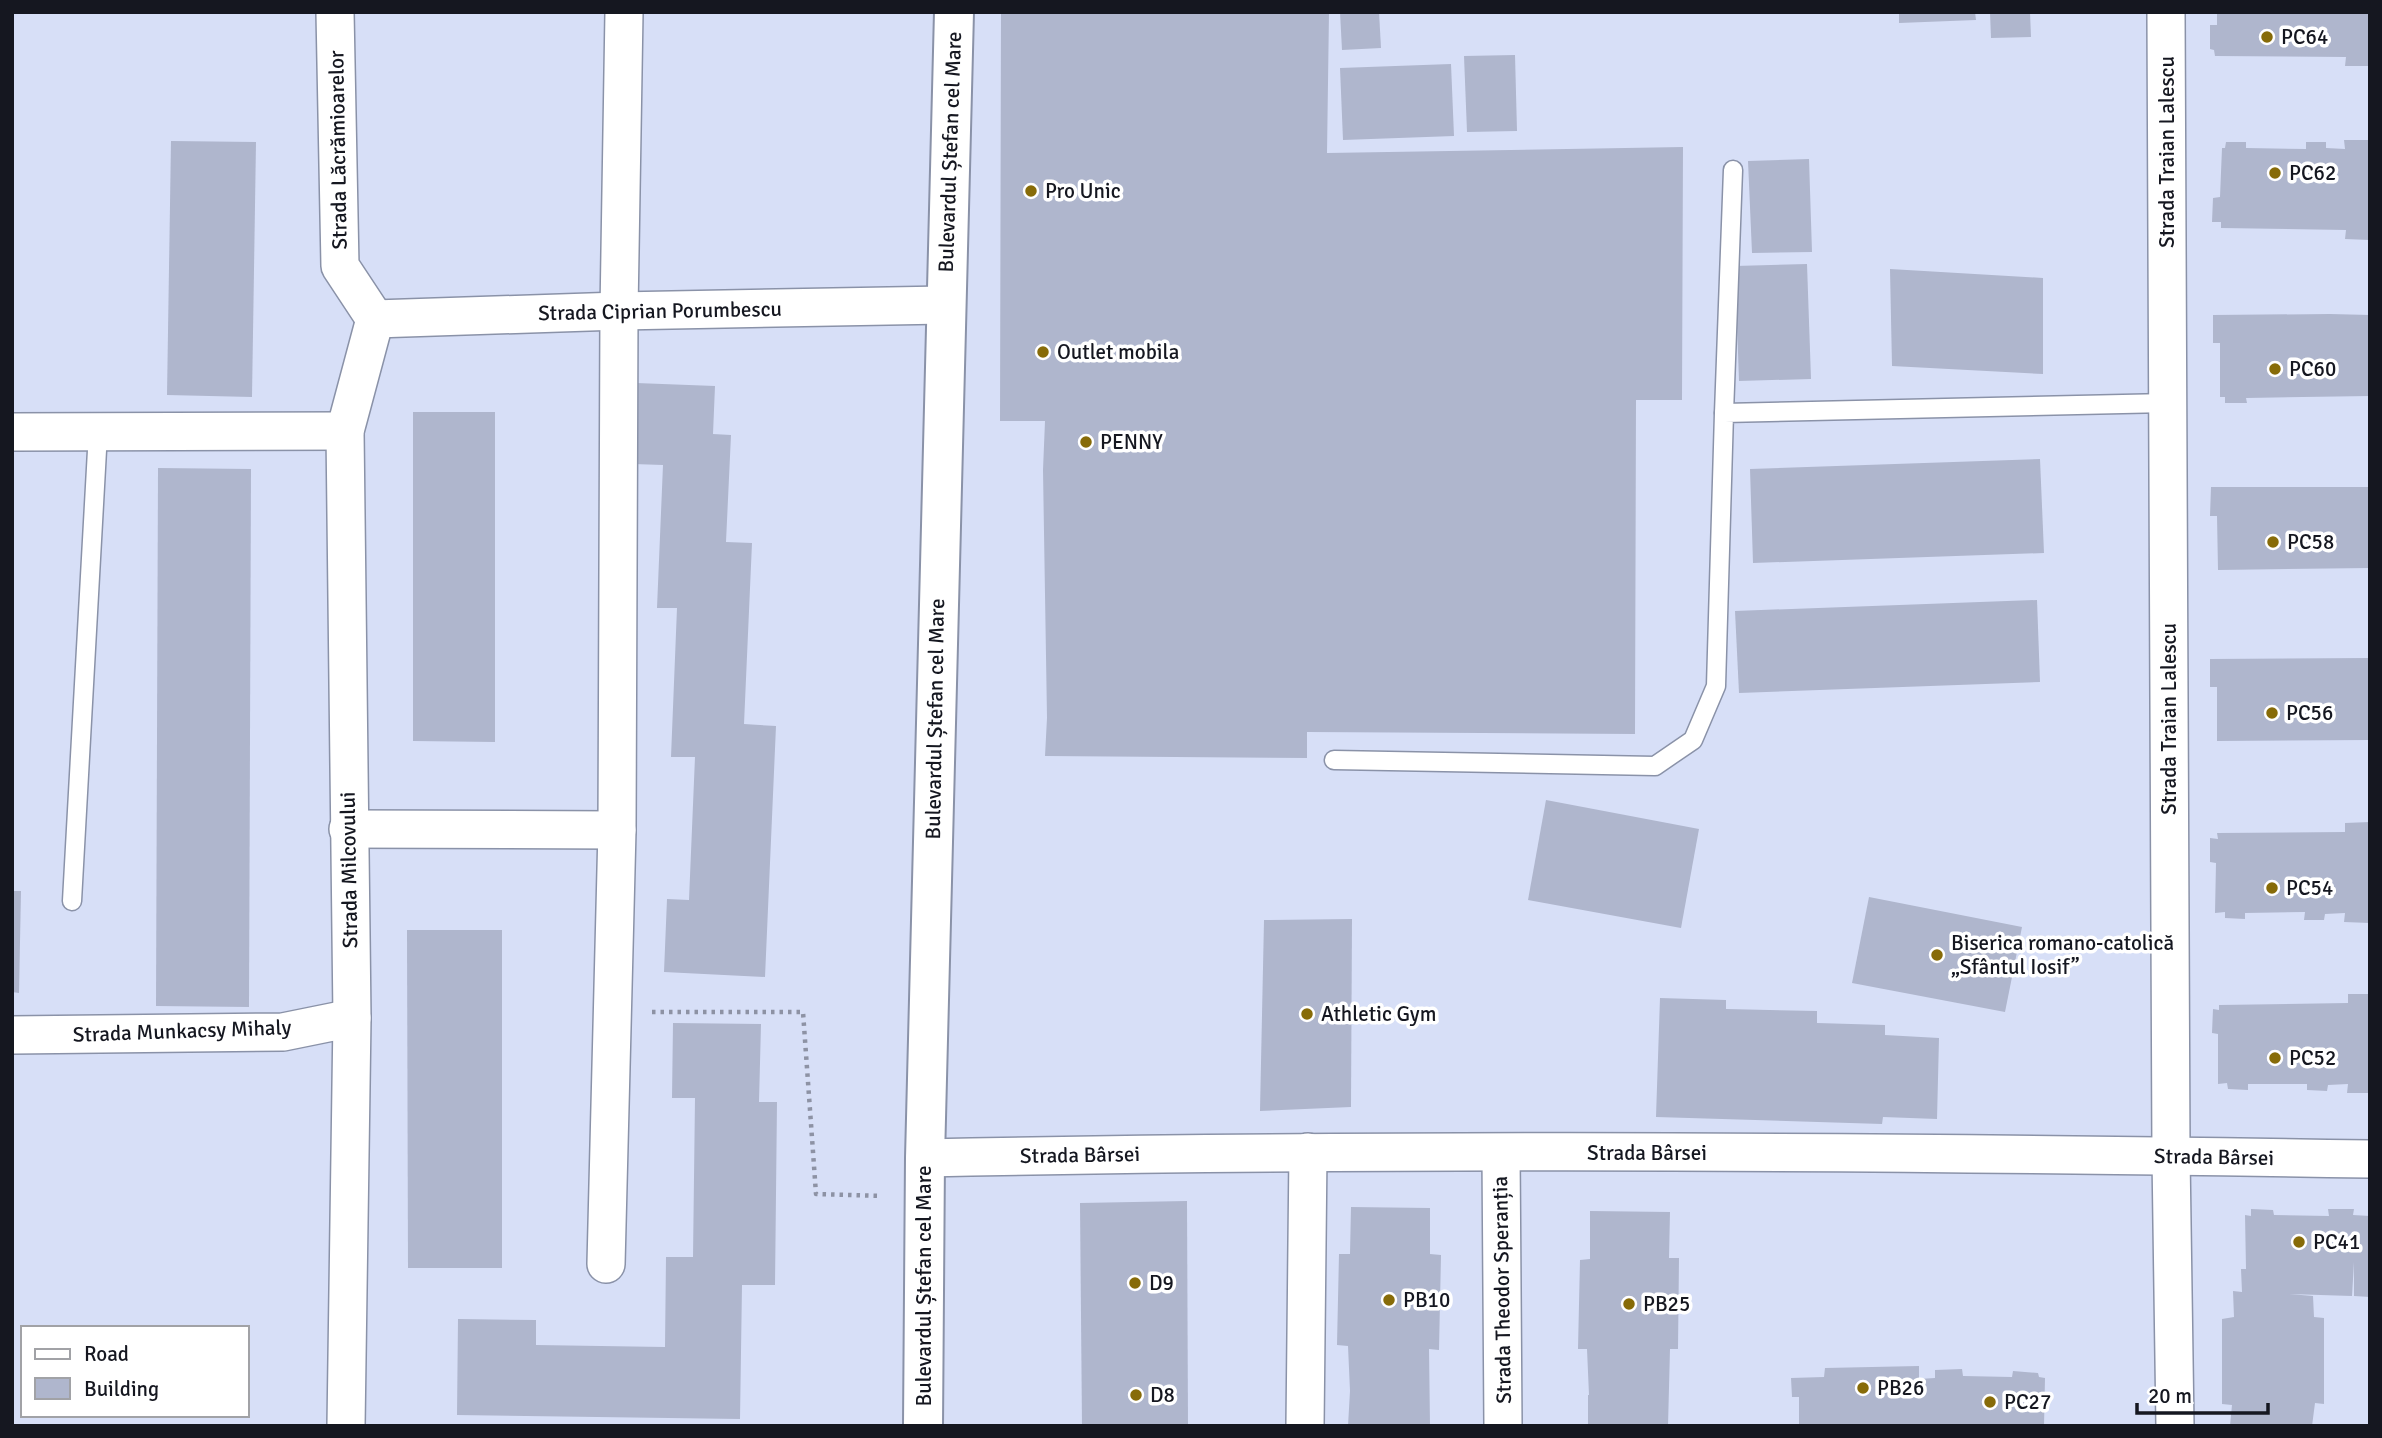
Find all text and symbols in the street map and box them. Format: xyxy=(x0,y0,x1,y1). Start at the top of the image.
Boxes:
place label: PC64 xyxy=(2281,24,2328,50)
marker: PC64 xyxy=(2259,29,2275,45)
street label: Bulevardul Ștefan cel Mare xyxy=(933,31,967,273)
street label: Strada Lăcrămioarelor xyxy=(323,50,353,250)
street label: Strada Traian Lalescu xyxy=(2154,56,2180,248)
place label: PC62 xyxy=(2289,160,2336,186)
marker: PC62 xyxy=(2267,165,2283,181)
place label: Pro Unic xyxy=(1045,178,1121,204)
marker: Pro Unic xyxy=(1023,183,1039,199)
street label: Strada Ciprian Porumbescu xyxy=(538,296,782,326)
place label: Outlet mobila xyxy=(1057,339,1179,365)
marker: Outlet mobila xyxy=(1035,344,1051,360)
place label: PC60 xyxy=(2289,356,2336,382)
marker: PC60 xyxy=(2267,361,2283,377)
place label: PENNY xyxy=(1100,429,1163,455)
marker: PENNY xyxy=(1078,434,1094,450)
place label: PC58 xyxy=(2287,529,2334,555)
marker: PC58 xyxy=(2265,534,2281,550)
street label: Bulevardul Ștefan cel Mare xyxy=(920,598,950,840)
street label: Strada Traian Lalescu xyxy=(2156,623,2182,815)
place label: PC56 xyxy=(2286,700,2333,726)
marker: PC56 xyxy=(2264,705,2280,721)
street label: Strada Milcovului xyxy=(335,791,363,949)
place label: PC54 xyxy=(2286,875,2333,901)
marker: PC54 xyxy=(2264,880,2280,896)
place label: Biserica romano-catolică „Sfântul Iosif” xyxy=(1951,930,2174,980)
marker: Biserica romano-catolică „Sfântul Iosif” xyxy=(1929,947,1945,963)
place label: Athletic Gym xyxy=(1321,1001,1436,1027)
marker: Athletic Gym xyxy=(1299,1006,1315,1022)
street label: Strada Munkacsy Mihaly xyxy=(72,1014,292,1048)
place label: PC52 xyxy=(2289,1045,2336,1071)
marker: PC52 xyxy=(2267,1050,2283,1066)
street label: Strada Bârsei xyxy=(1587,1140,1707,1166)
street label: Strada Bârsei xyxy=(1020,1141,1140,1169)
street label: Strada Bârsei xyxy=(2154,1143,2274,1171)
street label: Bulevardul Ștefan cel Mare xyxy=(911,1165,937,1407)
street label: Strada Theodor Speranția xyxy=(1487,1176,1517,1404)
place label: PC41 xyxy=(2313,1229,2360,1255)
marker: PC41 xyxy=(2291,1234,2307,1250)
place label: D9 xyxy=(1149,1270,1174,1296)
marker: D9 xyxy=(1127,1275,1143,1291)
place label: PB10 xyxy=(1403,1287,1450,1313)
place label: PB25 xyxy=(1643,1291,1690,1317)
marker: PB10 xyxy=(1381,1292,1397,1308)
marker: PB25 xyxy=(1621,1296,1637,1312)
legend xyxy=(21,1326,248,1417)
text: Road xyxy=(84,1341,129,1367)
scale bar xyxy=(2137,1372,2268,1416)
place label: PB26 xyxy=(1877,1375,1924,1401)
text: Building xyxy=(84,1376,159,1402)
marker: PB26 xyxy=(1855,1380,1871,1396)
place label: D8 xyxy=(1150,1382,1175,1408)
text: 20 m xyxy=(2148,1383,2192,1409)
marker: D8 xyxy=(1128,1387,1144,1403)
place label: PC27 xyxy=(2004,1389,2051,1415)
marker: PC27 xyxy=(1982,1394,1998,1410)

